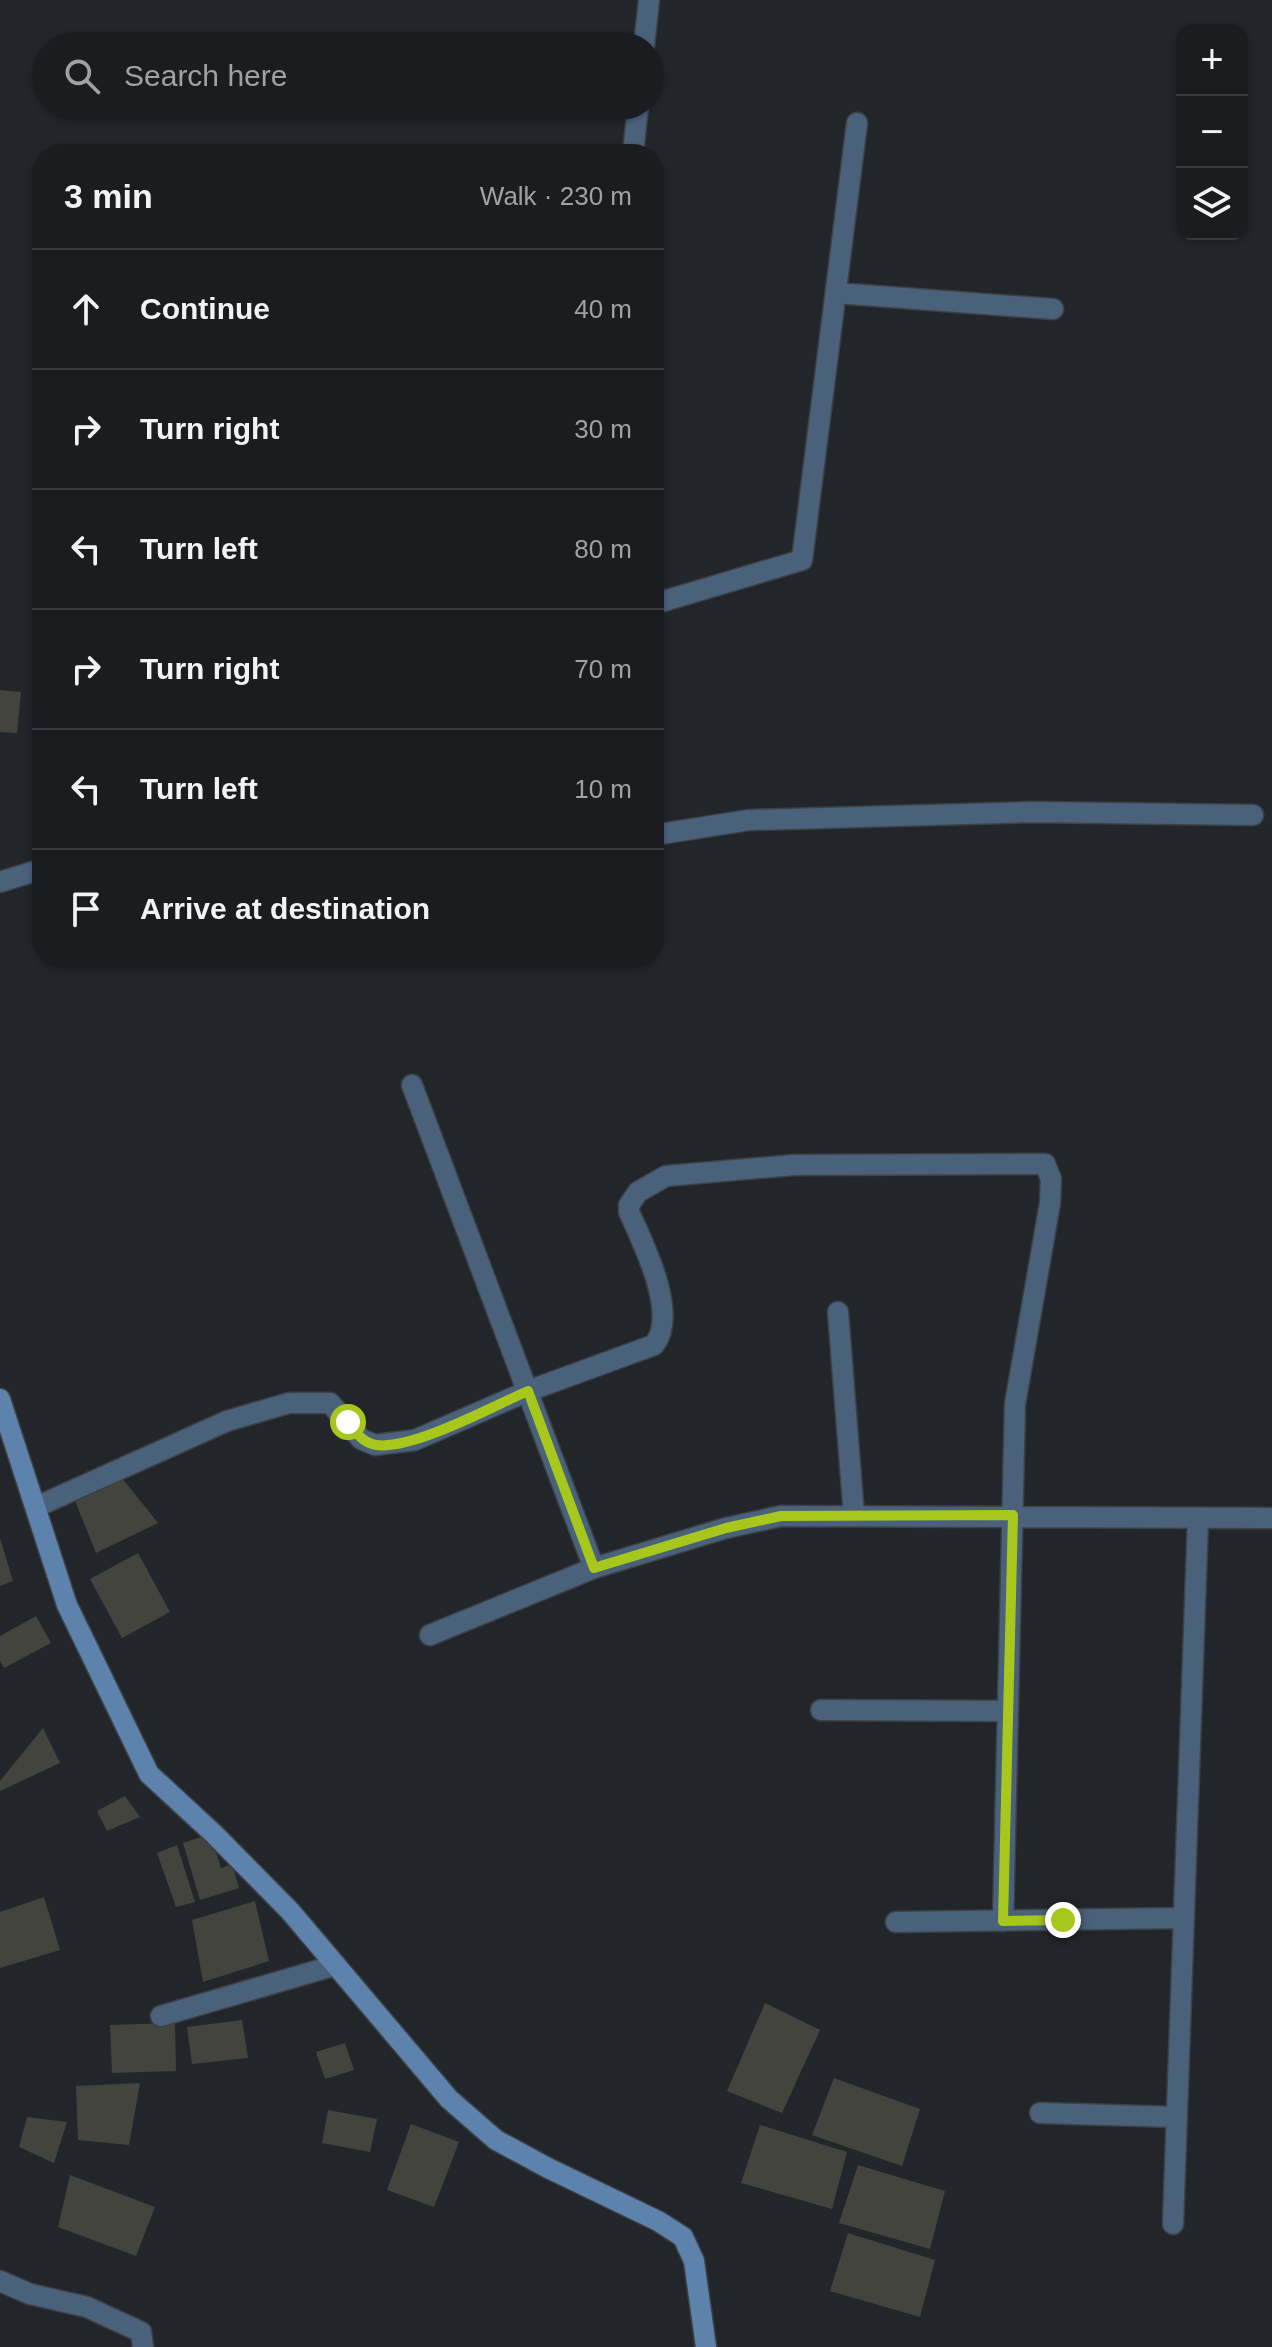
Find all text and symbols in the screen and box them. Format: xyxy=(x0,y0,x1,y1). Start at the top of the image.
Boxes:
map controls xyxy=(1176,24,1248,240)
button: + xyxy=(1176,24,1248,96)
search box xyxy=(32,32,664,120)
icon: search xyxy=(60,54,104,98)
text: Search here xyxy=(124,59,287,92)
button: − xyxy=(1176,96,1248,168)
button: layers xyxy=(1176,168,1248,240)
text: 3 min xyxy=(64,177,153,215)
text: Walk · 230 m xyxy=(480,181,632,211)
icon: ahead xyxy=(64,287,108,331)
text: Continue xyxy=(140,292,270,325)
text: 40 m xyxy=(574,294,632,324)
icon: right xyxy=(64,407,108,451)
text: Turn right xyxy=(140,412,279,445)
text: 30 m xyxy=(574,414,632,444)
icon: left xyxy=(64,527,108,571)
text: Turn left xyxy=(140,532,258,565)
text: 80 m xyxy=(574,534,632,564)
icon: right xyxy=(64,647,108,691)
text: Turn right xyxy=(140,652,279,685)
text: 70 m xyxy=(574,654,632,684)
icon: left xyxy=(64,767,108,811)
text: Turn left xyxy=(140,772,258,805)
text: 10 m xyxy=(574,774,632,804)
icon: arrive xyxy=(64,887,108,931)
text: Arrive at destination xyxy=(140,892,430,925)
route start xyxy=(330,1404,366,1440)
route end xyxy=(1045,1902,1081,1938)

